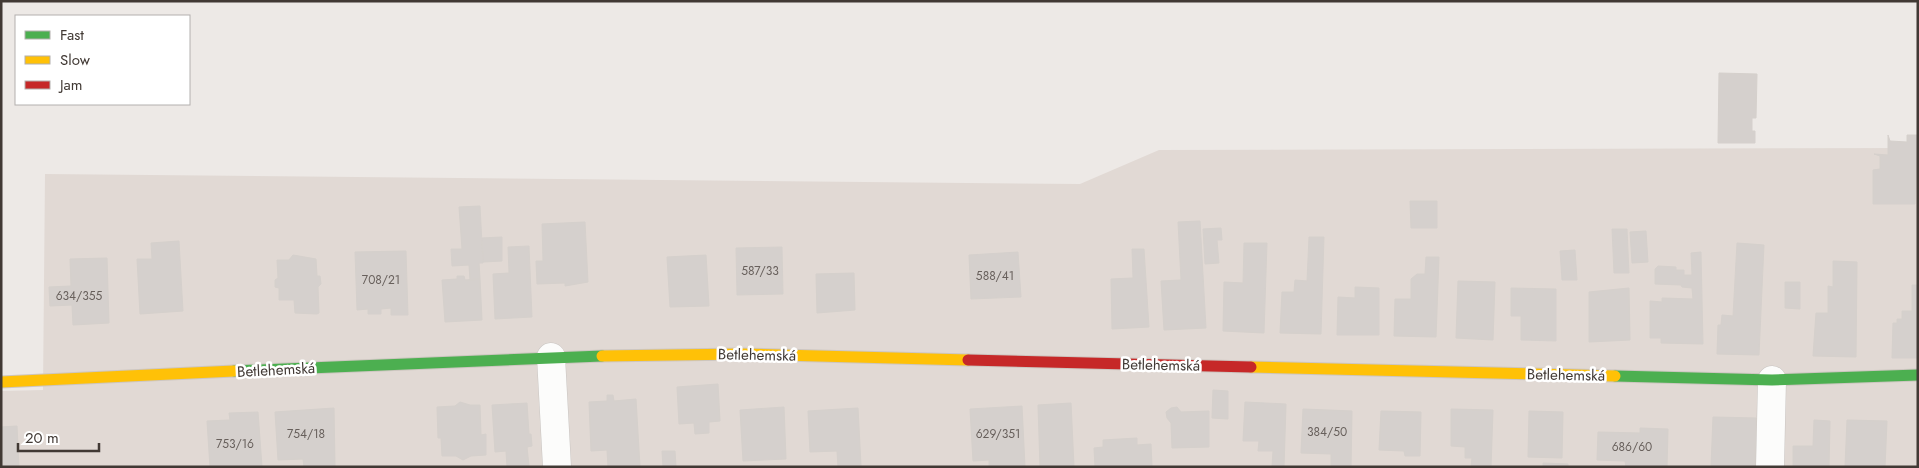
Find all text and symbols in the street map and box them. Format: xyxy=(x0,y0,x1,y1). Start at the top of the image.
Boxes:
legend xyxy=(15,15,190,105)
text: Fast xyxy=(60,24,84,46)
text: Slow xyxy=(60,49,91,71)
text: Jam xyxy=(58,74,83,96)
house number: 587/33 xyxy=(741,262,779,280)
house number: 588/41 xyxy=(976,267,1014,285)
house number: 708/21 xyxy=(362,271,400,289)
house number: 634/355 xyxy=(56,287,103,305)
street label: Betlehemská xyxy=(718,343,796,367)
street label: Betlehemská xyxy=(1122,353,1200,377)
street label: Betlehemská xyxy=(236,357,316,383)
street label: Betlehemská xyxy=(1527,363,1605,387)
scale bar xyxy=(18,420,99,452)
house number: 384/50 xyxy=(1307,423,1347,441)
house number: 754/18 xyxy=(287,425,325,443)
house number: 629/351 xyxy=(976,425,1020,443)
text: 20 m xyxy=(25,427,59,449)
house number: 753/16 xyxy=(216,435,254,453)
house number: 686/60 xyxy=(1612,438,1652,456)

